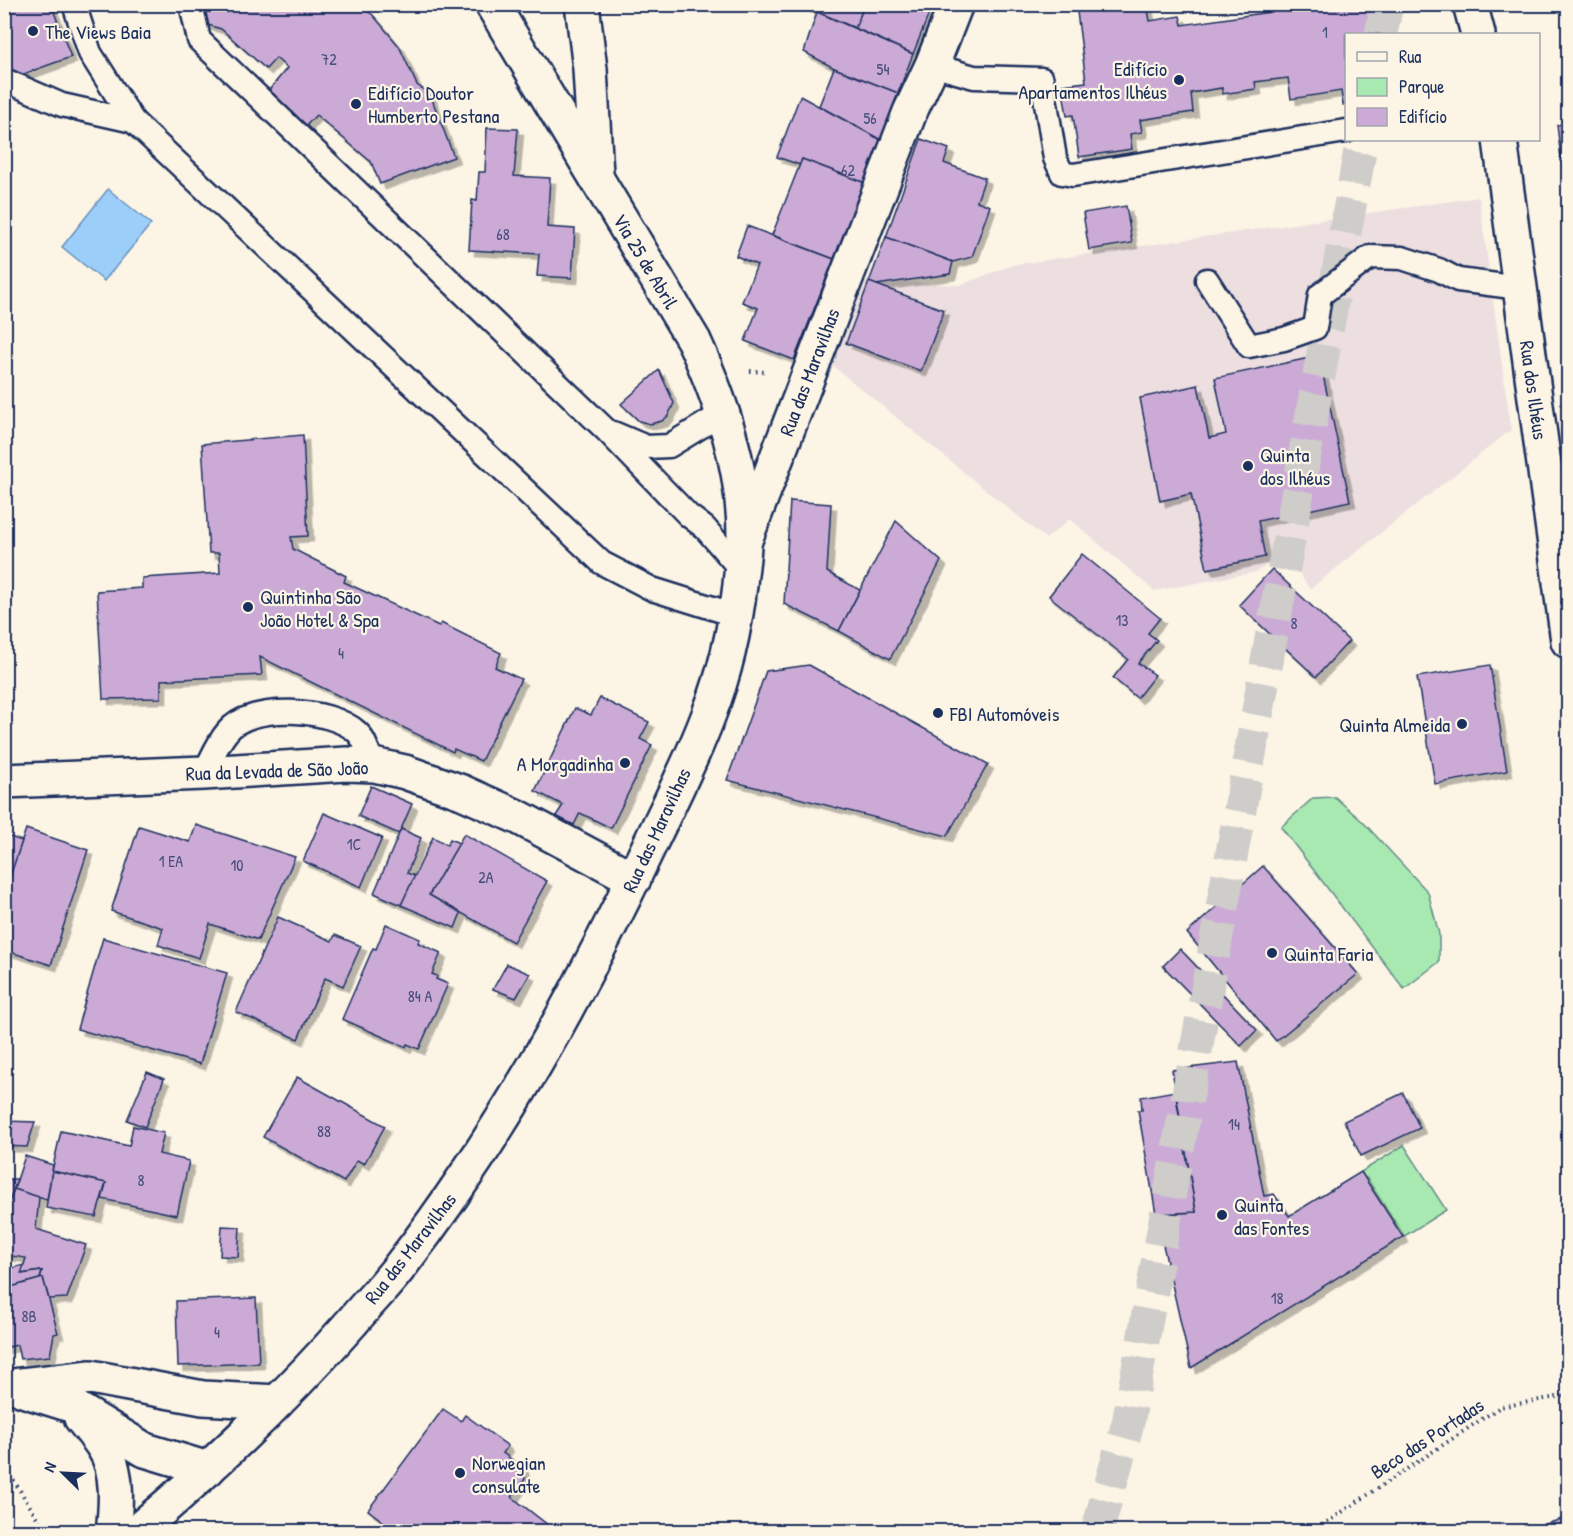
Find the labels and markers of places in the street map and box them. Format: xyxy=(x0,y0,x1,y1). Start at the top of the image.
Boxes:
place label: The Views Baia xyxy=(45,18,151,45)
marker: The Views Baia xyxy=(26,24,40,38)
place label: Edifício Apartamentos Ilhéus xyxy=(1019,55,1167,105)
marker: Edifício Apartamentos Ilhéus xyxy=(1172,73,1186,87)
place label: Edifício Doutor Humberto Pestana xyxy=(368,79,499,129)
marker: Edifício Doutor Humberto Pestana xyxy=(349,97,363,111)
place label: Quinta dos Ilhéus xyxy=(1260,441,1331,491)
marker: Quinta dos Ilhéus xyxy=(1241,459,1255,473)
place label: Quintinha São João Hotel & Spa xyxy=(260,583,379,633)
marker: Quintinha São João Hotel & Spa xyxy=(241,600,255,614)
place label: FBI Automóveis xyxy=(949,700,1060,727)
marker: FBI Automóveis xyxy=(931,706,945,720)
place label: Quinta Almeida xyxy=(1339,711,1450,738)
marker: Quinta Almeida xyxy=(1455,717,1469,731)
place label: A Morgadinha xyxy=(517,750,613,777)
marker: A Morgadinha xyxy=(618,756,632,770)
place label: Quinta Faria xyxy=(1284,940,1373,967)
marker: Quinta Faria xyxy=(1265,946,1279,960)
place label: Quinta das Fontes xyxy=(1234,1191,1309,1241)
marker: Quinta das Fontes xyxy=(1215,1208,1229,1222)
place label: Norwegian consulate xyxy=(472,1449,546,1499)
marker: Norwegian consulate xyxy=(453,1466,467,1480)

